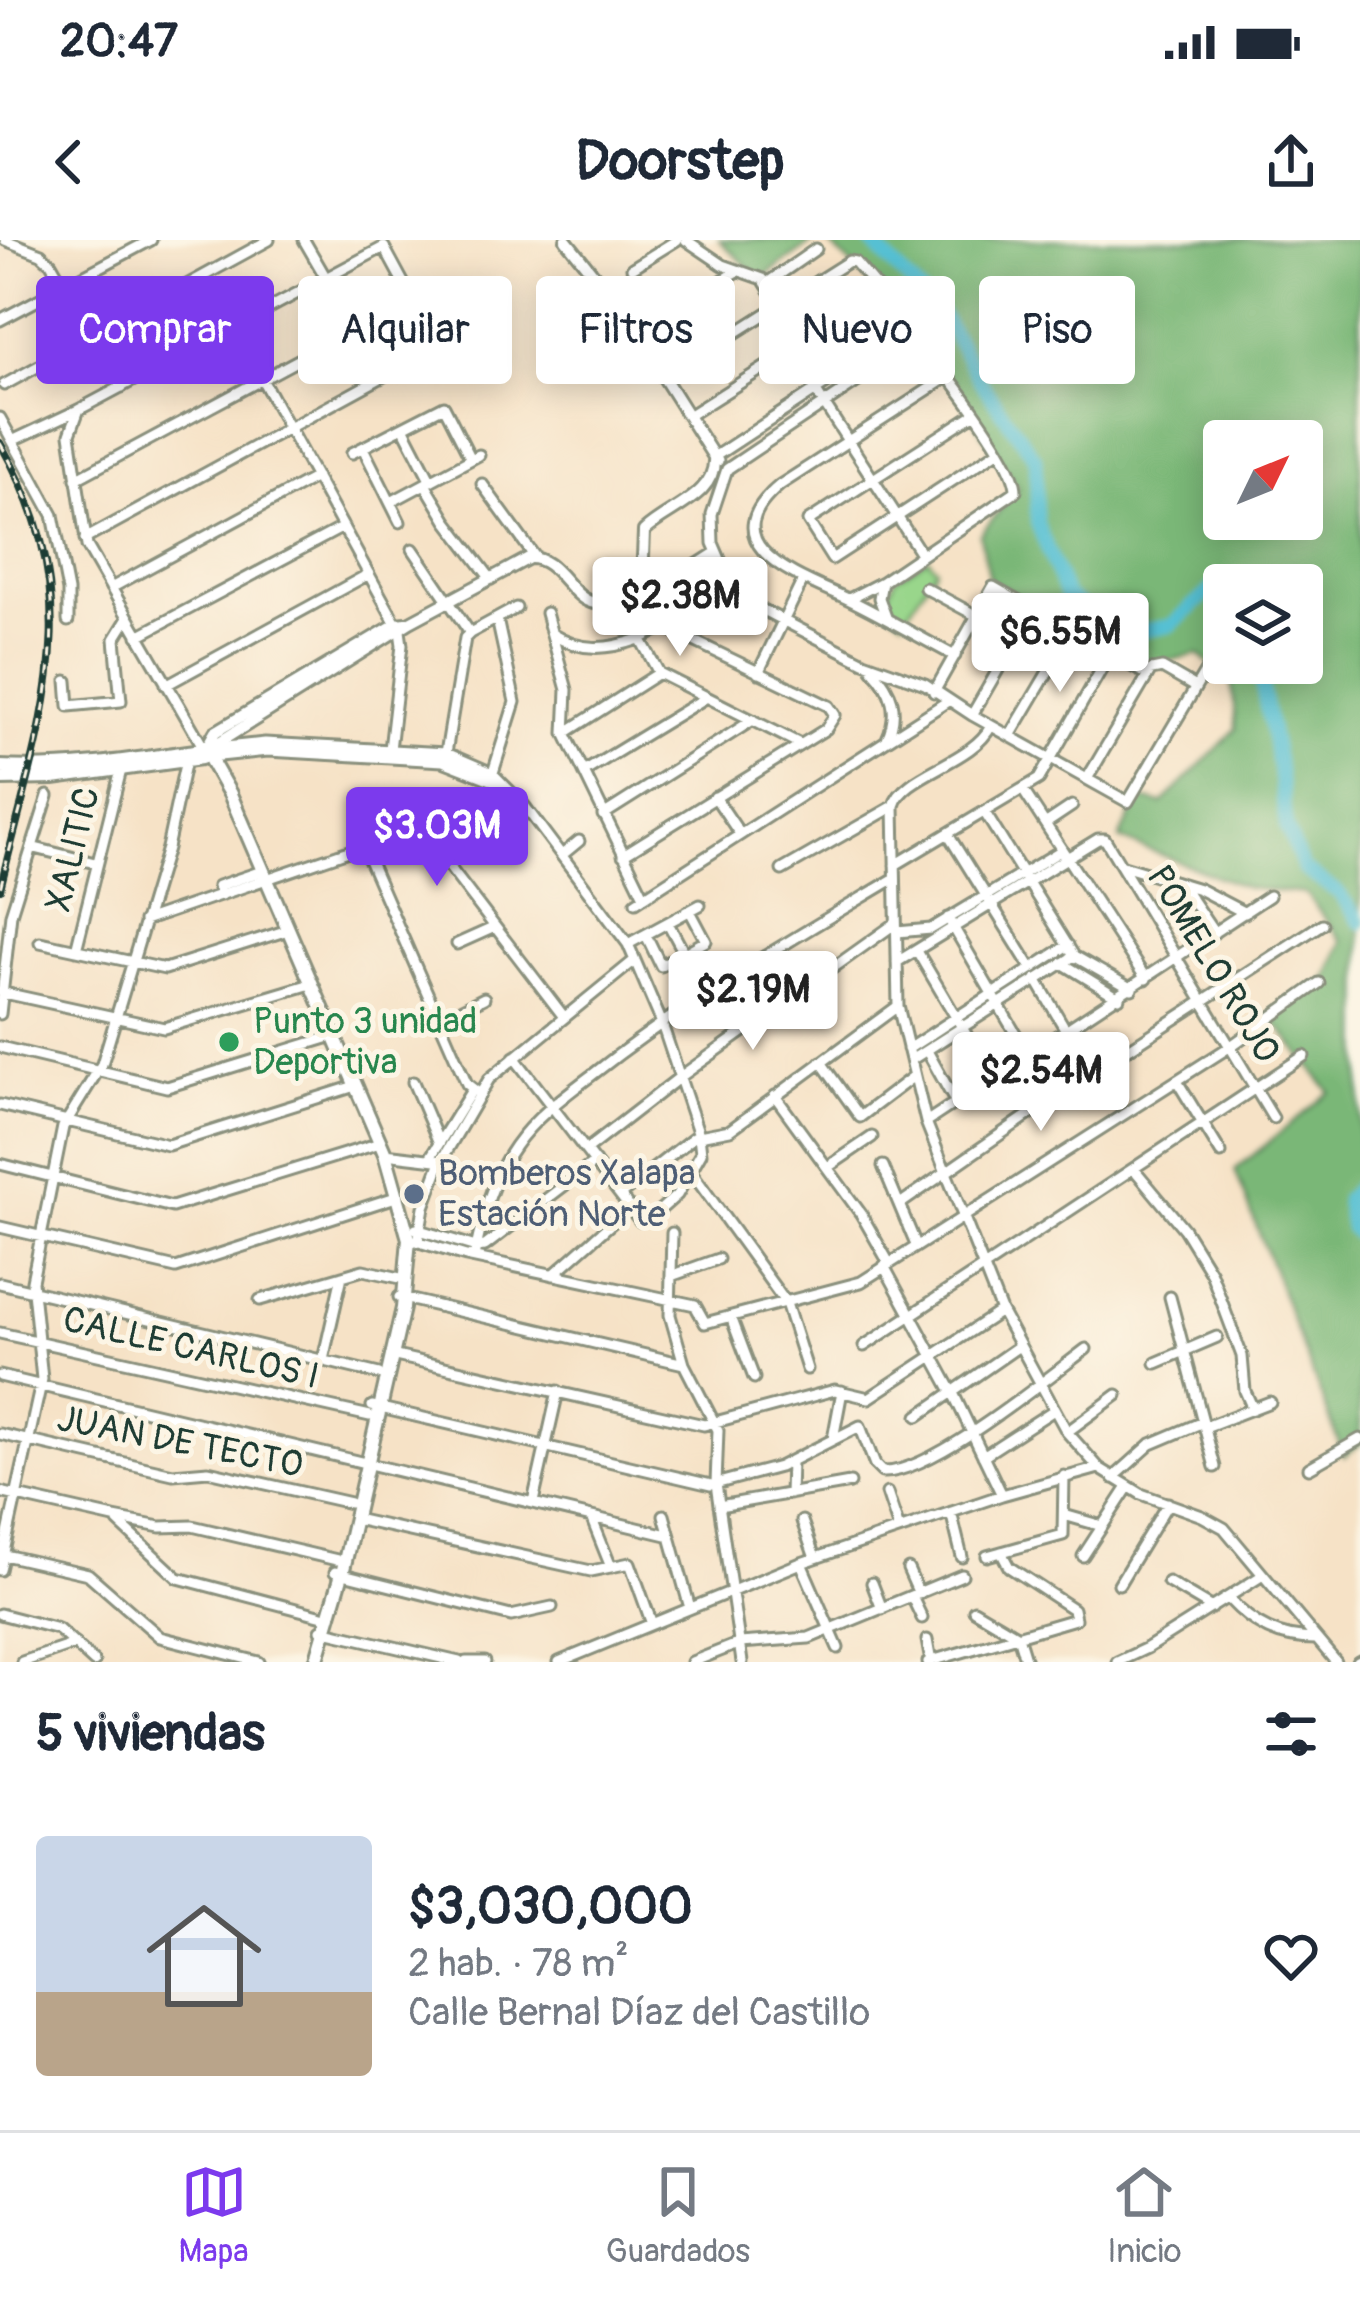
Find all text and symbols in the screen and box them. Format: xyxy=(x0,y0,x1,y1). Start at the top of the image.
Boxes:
text: 20:47 xyxy=(60,14,178,70)
text: Doorstep xyxy=(575,128,785,196)
icon: back xyxy=(36,129,102,195)
icon: share xyxy=(1258,129,1324,195)
chip: Comprar xyxy=(36,276,274,384)
chip: Alquilar xyxy=(298,276,512,384)
chip: Filtros xyxy=(536,276,735,384)
chip: Nuevo xyxy=(759,276,955,384)
chip: Piso xyxy=(979,276,1135,384)
north arrow xyxy=(1203,420,1323,540)
map controls xyxy=(1203,420,1323,684)
pin: $2.38M xyxy=(582,557,778,659)
button: layers xyxy=(1203,564,1323,684)
text: $2.38M xyxy=(620,571,740,620)
pin: $6.55M xyxy=(962,593,1158,695)
text: $6.55M xyxy=(999,607,1121,656)
street label: XALITIC xyxy=(36,782,110,916)
pin: $3.03M xyxy=(339,787,535,889)
text: $3.03M xyxy=(373,801,501,850)
street label: POMELO ROJO xyxy=(1137,857,1289,1071)
pin: $2.19M xyxy=(655,951,851,1053)
text: $2.19M xyxy=(696,965,810,1014)
place label: Punto 3 unidad Deportiva xyxy=(253,999,477,1085)
marker: Punto 3 unidad Deportiva xyxy=(216,1029,242,1055)
pin: $2.54M xyxy=(943,1032,1139,1134)
text: $2.54M xyxy=(979,1046,1103,1095)
place label: Bomberos Xalapa Estación Norte xyxy=(438,1151,696,1237)
marker: Bomberos Xalapa Estación Norte xyxy=(401,1181,427,1207)
street label: CALLE CARLOS I xyxy=(59,1297,323,1399)
street label: JUAN DE TECTO xyxy=(53,1396,307,1488)
icon: filters xyxy=(1258,1701,1324,1767)
text: 5 viviendas xyxy=(36,1702,265,1766)
text: $3,030,000 xyxy=(408,1875,693,1939)
icon: home xyxy=(132,1884,276,2028)
icon: heart xyxy=(1258,1923,1324,1989)
text: 2 hab. · 78 m² xyxy=(408,1939,629,1988)
text: Calle Bernal Díaz del Castillo xyxy=(408,1988,870,2037)
tab: Mapa xyxy=(179,2159,249,2272)
tab: Guardados xyxy=(606,2159,750,2272)
tab: Inicio xyxy=(1107,2159,1181,2272)

